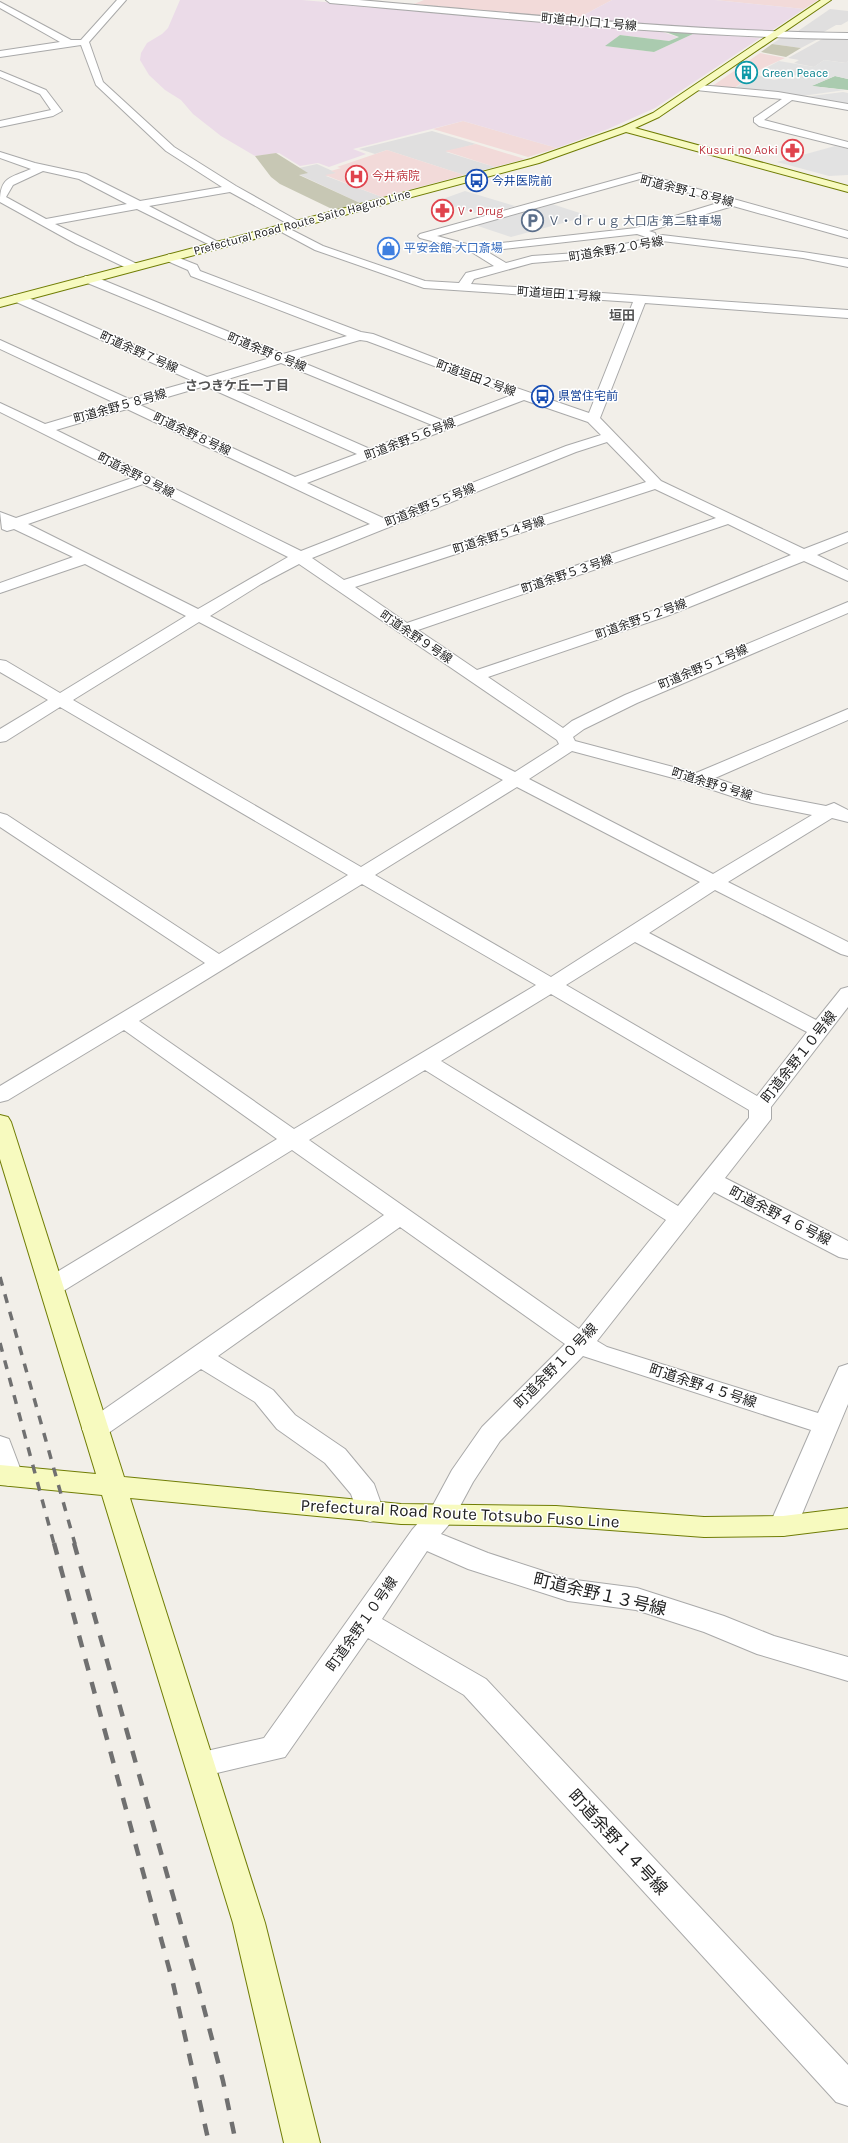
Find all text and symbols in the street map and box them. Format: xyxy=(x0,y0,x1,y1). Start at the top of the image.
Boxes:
street label: 町道中小口１号線 xyxy=(541,11,637,33)
building icon: Green Peace xyxy=(733,60,759,86)
place label: Green Peace xyxy=(762,66,828,80)
pharmacy icon: Kusuri no Aoki xyxy=(780,137,806,163)
place label: Kusuri no Aoki xyxy=(699,143,778,157)
hospital icon: 今井病院 xyxy=(343,163,369,189)
bus stop icon: 今井医院前 xyxy=(464,168,490,194)
place label: 今井病院 xyxy=(372,169,420,183)
street label: 町道余野１８号線 xyxy=(639,173,735,209)
place label: 今井医院前 xyxy=(492,174,552,188)
street label: Prefectural Road Route Saito Haguro Line xyxy=(192,186,412,258)
pharmacy icon: V・Drug xyxy=(429,198,455,224)
place label: V・Drug xyxy=(458,204,503,218)
parking icon: Ｖ・ｄｒｕｇ 大口店 第二駐車場 xyxy=(519,208,545,234)
place label: Ｖ・ｄｒｕｇ 大口店 第二駐車場 xyxy=(548,214,722,228)
street label: 町道余野２０号線 xyxy=(568,234,664,264)
shop icon: 平安会館 大口斎場 xyxy=(376,235,402,261)
place label: 平安会館 大口斎場 xyxy=(404,241,503,255)
street label: 町道垣田１号線 xyxy=(517,284,601,304)
district label: 垣田 xyxy=(609,308,635,323)
street label: 町道余野７号線 xyxy=(98,329,180,375)
street label: 町道余野６号線 xyxy=(225,330,309,374)
street label: 町道垣田２号線 xyxy=(434,357,518,399)
district label: さつきケ丘一丁目 xyxy=(185,378,289,393)
bus stop icon: 県営住宅前 xyxy=(530,383,556,409)
street label: 町道余野５８号線 xyxy=(72,386,168,426)
place label: 県営住宅前 xyxy=(558,389,618,403)
street label: 町道余野８号線 xyxy=(151,410,233,458)
street label: 町道余野５６号線 xyxy=(363,415,457,463)
street label: 町道余野９号線 xyxy=(95,450,177,500)
street label: 町道余野５５号線 xyxy=(383,481,477,529)
street label: 町道余野５４号線 xyxy=(451,514,547,556)
street label: 町道余野５３号線 xyxy=(519,552,615,596)
street label: 町道余野５２号線 xyxy=(593,596,689,642)
street label: 町道余野９号線 xyxy=(377,608,455,666)
street label: 町道余野５１号線 xyxy=(656,642,750,692)
street label: 町道余野９号線 xyxy=(670,765,754,803)
street label: 町道余野１０号線 xyxy=(758,1008,840,1106)
street label: 町道余野４６号線 xyxy=(726,1183,834,1249)
street label: 町道余野１０号線 xyxy=(511,1320,601,1412)
street label: 町道余野４５号線 xyxy=(647,1361,759,1411)
street label: Prefectural Road Route Totsubo Fuso Line xyxy=(300,1495,620,1531)
street label: 町道余野１３号線 xyxy=(531,1569,669,1619)
street label: 町道余野１０号線 xyxy=(323,1573,401,1675)
street label: 町道余野１４号線 xyxy=(564,1785,672,1899)

